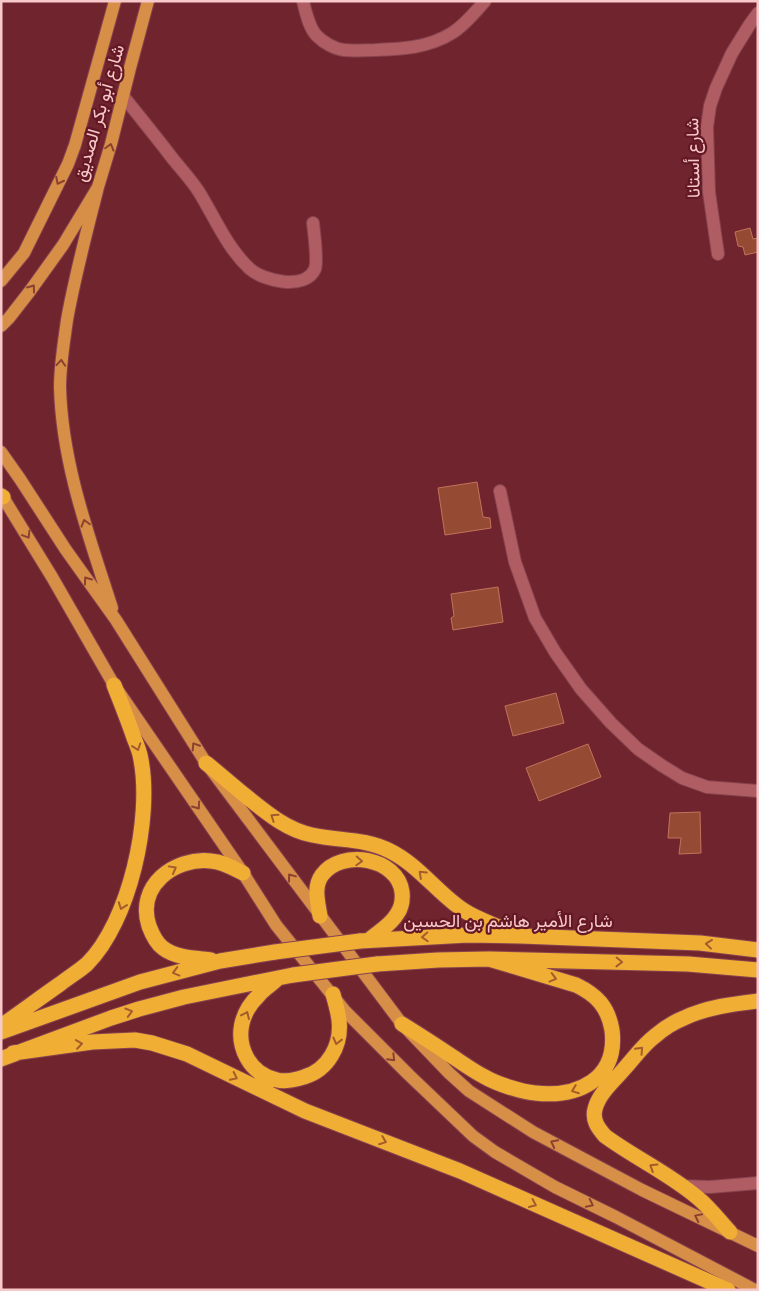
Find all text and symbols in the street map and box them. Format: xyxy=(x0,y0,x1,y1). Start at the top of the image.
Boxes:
street label: شارع أبو بكر الصديق xyxy=(69,42,130,184)
street label: شارع أستانا xyxy=(681,118,706,198)
one-way arrow xyxy=(104,143,115,152)
one-way arrow xyxy=(55,176,65,185)
one-way arrow xyxy=(26,284,35,294)
one-way arrow xyxy=(56,359,67,367)
one-way arrow xyxy=(80,520,90,528)
one-way arrow xyxy=(21,530,30,539)
one-way arrow xyxy=(85,577,93,586)
one-way arrow xyxy=(131,742,141,751)
one-way arrow xyxy=(191,742,201,751)
one-way arrow xyxy=(191,800,200,810)
one-way arrow xyxy=(270,814,279,823)
one-way arrow xyxy=(355,855,363,866)
one-way arrow xyxy=(168,865,177,875)
one-way arrow xyxy=(419,871,428,880)
one-way arrow xyxy=(288,873,297,883)
one-way arrow xyxy=(118,901,128,910)
street label: شارع الأمير هاشم بن الحسين xyxy=(403,910,613,933)
one-way arrow xyxy=(420,932,428,943)
one-way arrow xyxy=(705,939,713,950)
one-way arrow xyxy=(615,957,623,967)
one-way arrow xyxy=(171,966,180,977)
one-way arrow xyxy=(548,972,556,982)
one-way arrow xyxy=(125,1008,133,1018)
one-way arrow xyxy=(239,1011,249,1020)
one-way arrow xyxy=(332,1037,342,1045)
one-way arrow xyxy=(75,1039,83,1049)
one-way arrow xyxy=(634,1047,643,1056)
one-way arrow xyxy=(386,1052,395,1061)
one-way arrow xyxy=(229,1071,238,1081)
one-way arrow xyxy=(571,1083,580,1094)
one-way arrow xyxy=(378,1135,387,1145)
one-way arrow xyxy=(550,1139,559,1149)
one-way arrow xyxy=(649,1164,658,1173)
one-way arrow xyxy=(528,1197,537,1208)
one-way arrow xyxy=(585,1198,594,1208)
one-way arrow xyxy=(695,1213,704,1223)

